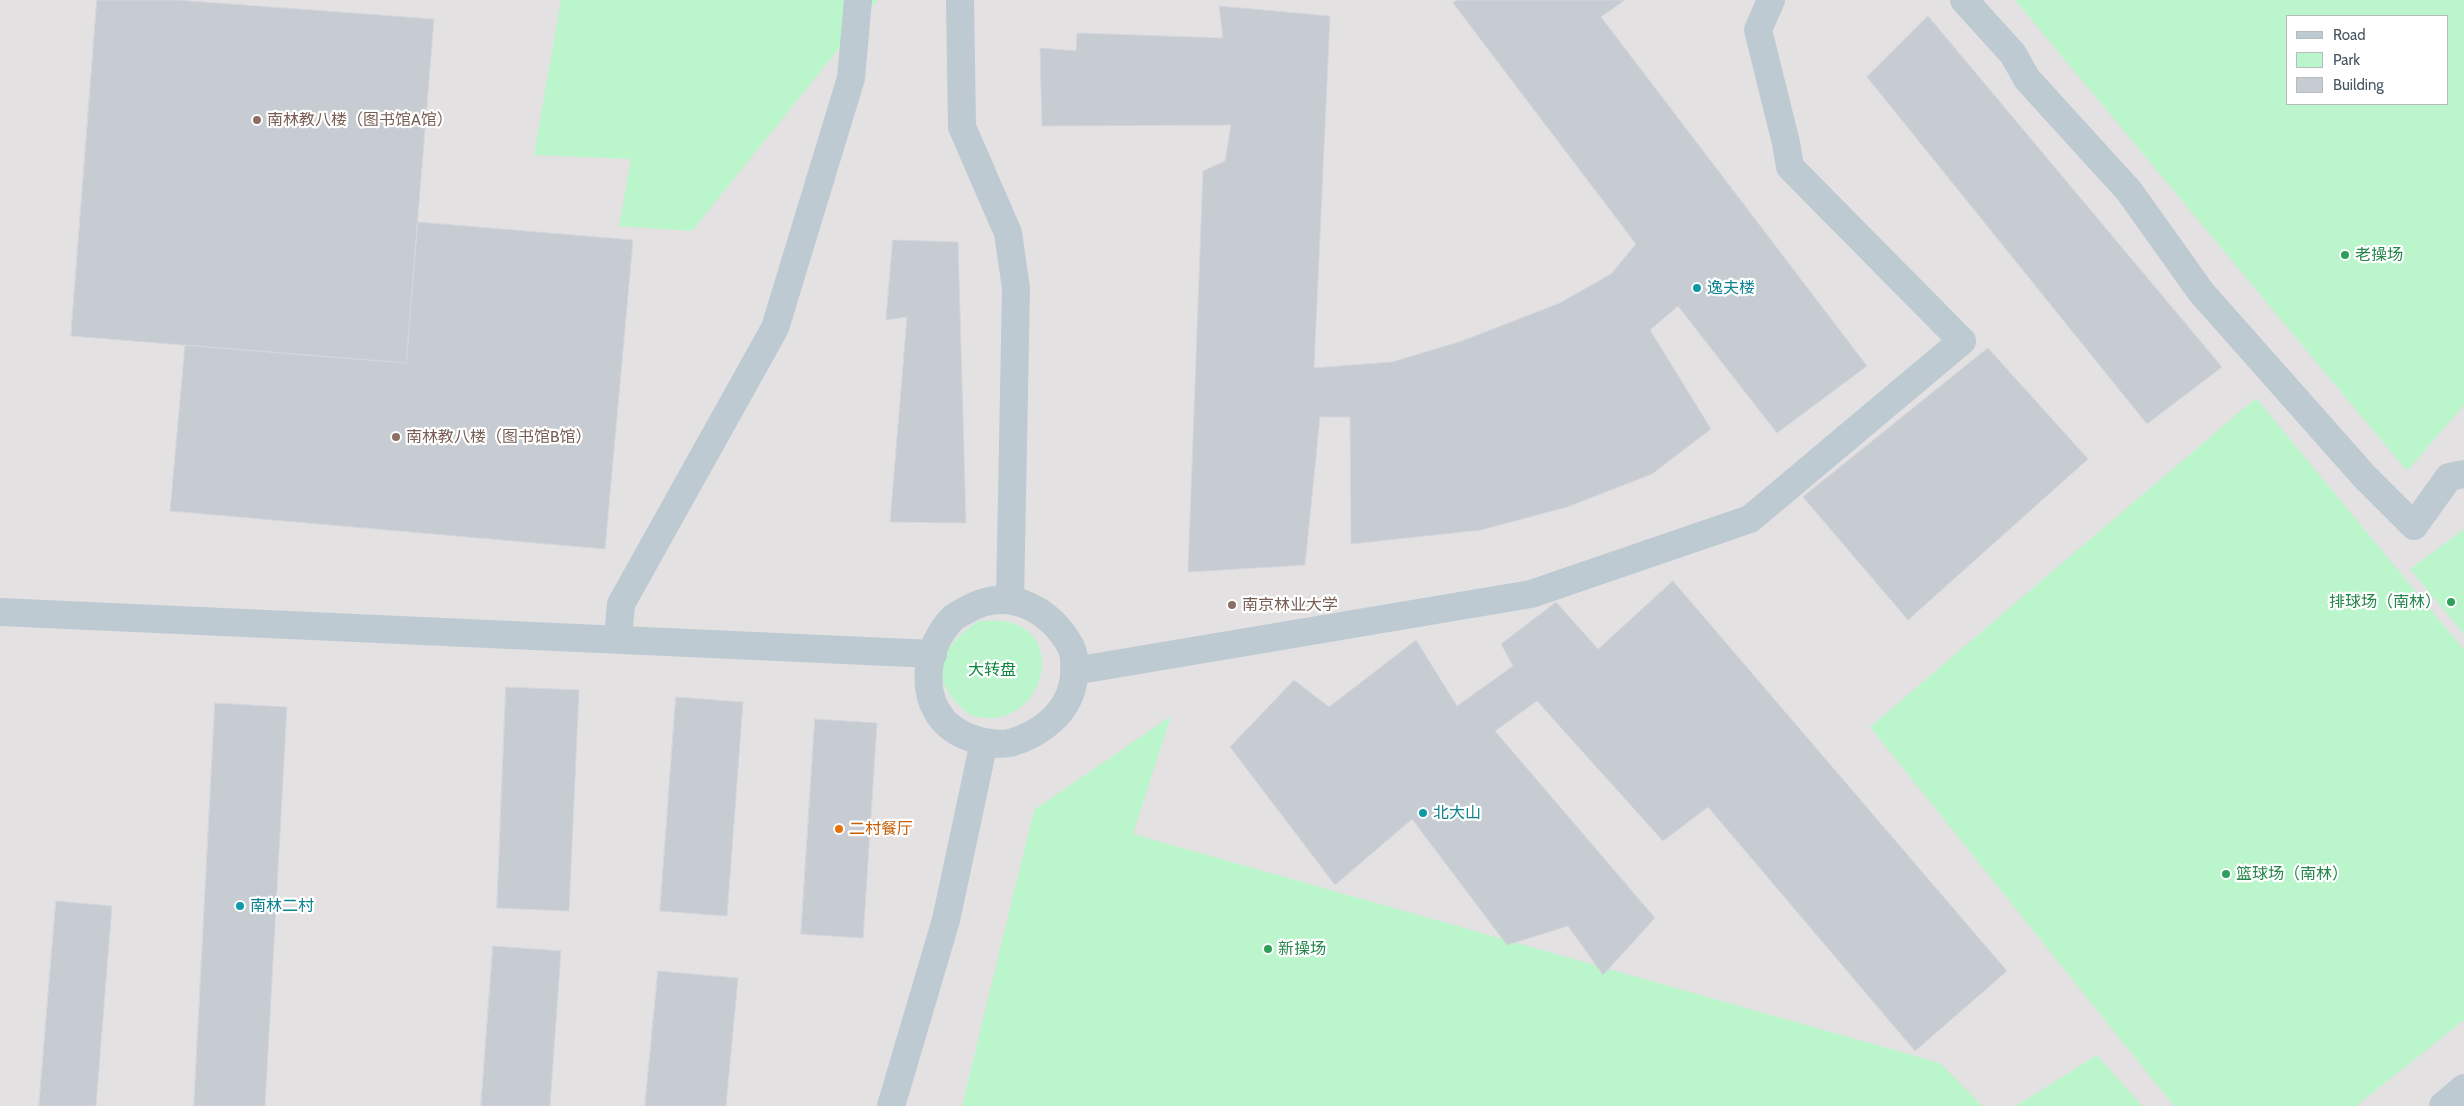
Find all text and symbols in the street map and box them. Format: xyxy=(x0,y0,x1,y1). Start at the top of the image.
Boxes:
legend xyxy=(2286,15,2449,105)
text: Road xyxy=(2333,26,2366,44)
text: Park xyxy=(2333,51,2360,69)
text: Building xyxy=(2333,76,2384,94)
place label: 南林教八楼（图书馆A馆） xyxy=(267,110,453,130)
marker: 南林教八楼（图书馆A馆） xyxy=(251,114,263,126)
place label: 老操场 xyxy=(2355,245,2403,265)
marker: 老操场 xyxy=(2339,249,2351,261)
place label: 逸夫楼 xyxy=(1707,278,1755,298)
marker: 逸夫楼 xyxy=(1691,282,1703,294)
place label: 南林教八楼（图书馆B馆） xyxy=(406,427,592,447)
marker: 南林教八楼（图书馆B馆） xyxy=(390,431,402,443)
place label: 排球场（南林） xyxy=(2329,592,2441,612)
place label: 南京林业大学 xyxy=(1242,595,1338,615)
marker: 排球场（南林） xyxy=(2445,596,2457,608)
marker: 南京林业大学 xyxy=(1226,599,1238,611)
park label: 大转盘 xyxy=(968,660,1016,680)
place label: 北大山 xyxy=(1433,803,1481,823)
marker: 北大山 xyxy=(1417,807,1429,819)
place label: 二村餐厅 xyxy=(849,819,913,839)
marker: 二村餐厅 xyxy=(833,823,845,835)
place label: 篮球场（南林） xyxy=(2236,864,2348,884)
marker: 篮球场（南林） xyxy=(2220,868,2232,880)
place label: 南林二村 xyxy=(250,896,314,916)
marker: 南林二村 xyxy=(234,900,246,912)
place label: 新操场 xyxy=(1278,939,1326,959)
marker: 新操场 xyxy=(1262,943,1274,955)

